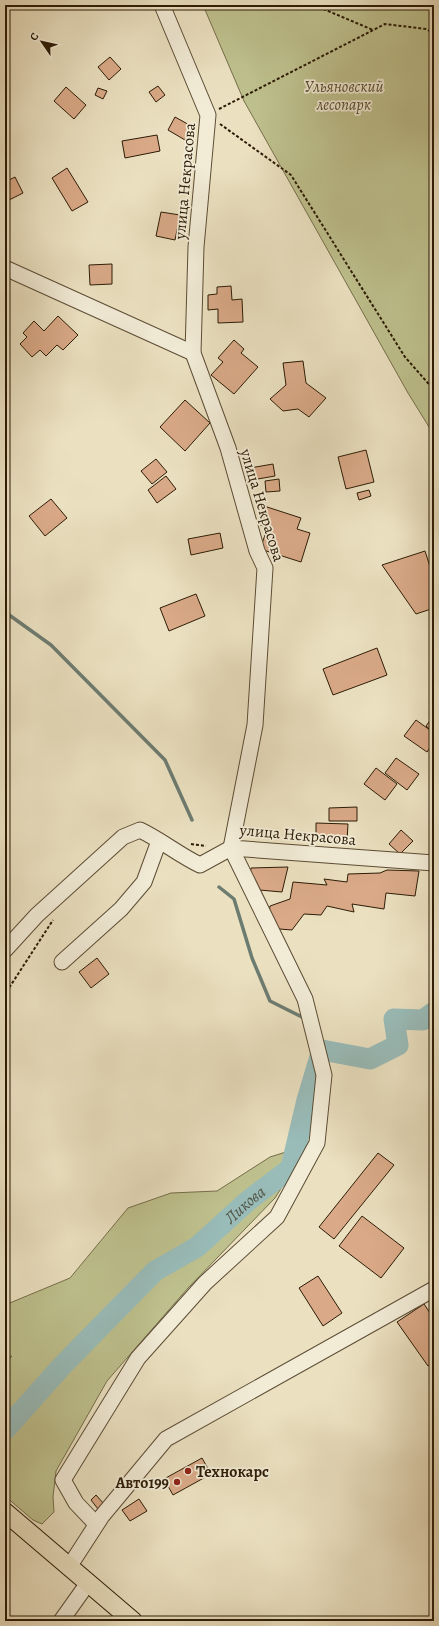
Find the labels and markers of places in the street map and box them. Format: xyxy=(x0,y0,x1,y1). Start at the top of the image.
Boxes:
place label: Технокарс xyxy=(196,1461,269,1483)
marker: Технокарс xyxy=(183,1466,193,1476)
place label: Авто199 xyxy=(114,1472,169,1494)
marker: Авто199 xyxy=(172,1477,182,1487)

